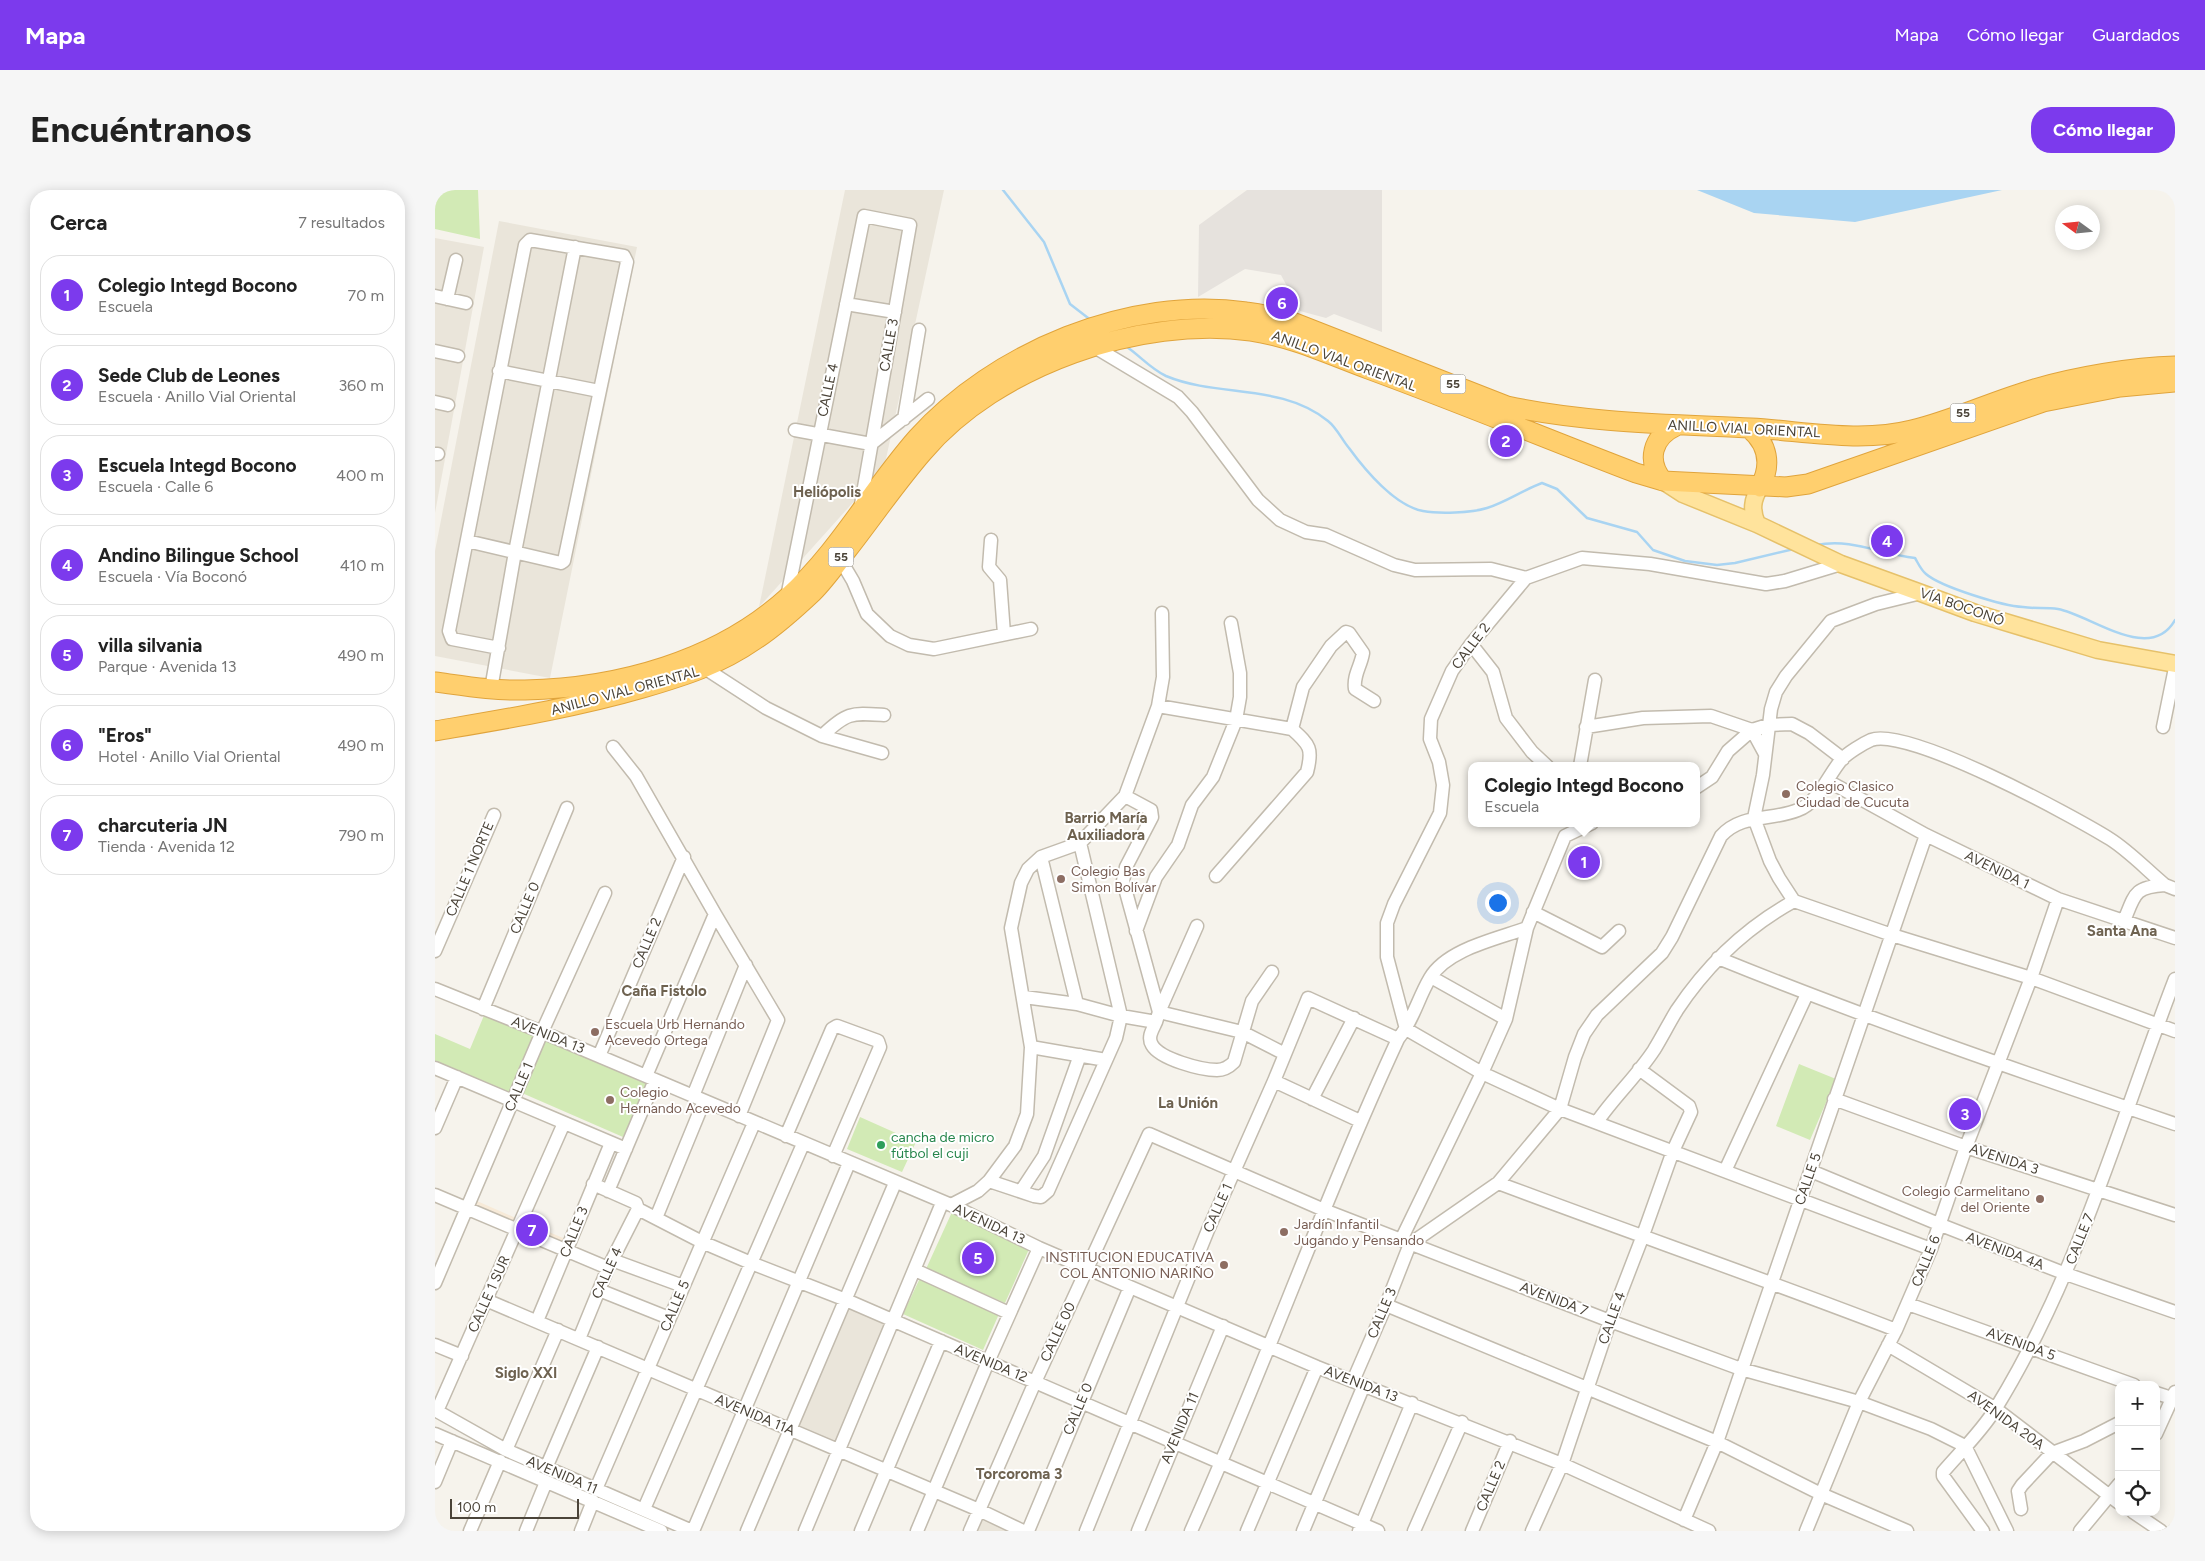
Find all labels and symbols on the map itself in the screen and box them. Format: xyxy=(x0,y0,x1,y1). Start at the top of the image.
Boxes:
north arrow xyxy=(2055,205,2100,250)
pin: 6 xyxy=(1266,284,1298,322)
street label: CALLE 3 xyxy=(876,317,902,373)
street label: ANILLO VIAL ORIENTAL xyxy=(1269,327,1419,395)
street label: CALLE 4 xyxy=(814,361,842,418)
road number: 55 xyxy=(1441,374,1465,393)
road number: 55 xyxy=(1951,404,1975,422)
street label: ANILLO VIAL ORIENTAL xyxy=(1667,417,1821,442)
pin: 2 xyxy=(1490,422,1522,460)
district label: Heliópolis xyxy=(793,483,861,501)
pin: 4 xyxy=(1871,522,1903,560)
road number: 55 xyxy=(829,548,853,567)
street label: VÍA BOCONÓ xyxy=(1917,585,2007,629)
street label: CALLE 2 xyxy=(1448,619,1494,673)
street label: ANILLO VIAL ORIENTAL xyxy=(549,663,702,719)
place label: Colegio Clasico Ciudad de Cucuta xyxy=(1796,778,1909,811)
marker: Colegio Clasico Ciudad de Cucuta xyxy=(1780,788,1792,800)
district label: Barrio María Auxiliadora xyxy=(1064,809,1148,844)
street label: CALLE 1 NORTE xyxy=(442,819,498,919)
pin: 1 xyxy=(1568,843,1600,881)
street label: AVENIDA 1 xyxy=(1962,847,2032,893)
place label: Colegio Bas Simon Bolívar xyxy=(1071,863,1156,896)
marker: Colegio Bas Simon Bolívar xyxy=(1055,873,1067,885)
street label: CALLE 0 xyxy=(506,879,544,937)
your location xyxy=(1485,890,1511,916)
street label: CALLE 2 xyxy=(629,915,665,971)
district label: Santa Ana xyxy=(2087,922,2157,940)
district label: Caña Fistolo xyxy=(621,982,707,1000)
street label: AVENIDA 13 xyxy=(509,1013,587,1057)
place label: Escuela Urb Hernando Acevedo Ortega xyxy=(605,1016,745,1049)
marker: Escuela Urb Hernando Acevedo Ortega xyxy=(589,1026,601,1038)
street label: CALLE 1 xyxy=(501,1060,537,1114)
place label: Colegio Hernando Acevedo xyxy=(620,1084,741,1117)
marker: Colegio Hernando Acevedo xyxy=(604,1094,616,1106)
district label: La Unión xyxy=(1158,1094,1218,1112)
pin: 3 xyxy=(1949,1095,1981,1133)
place label: cancha de micro fútbol el cuji xyxy=(891,1129,994,1162)
marker: cancha de micro fútbol el cuji xyxy=(875,1139,887,1151)
street label: AVENIDA 3 xyxy=(1967,1140,2041,1178)
street label: CALLE 5 xyxy=(1791,1151,1825,1207)
street label: CALLE 1 xyxy=(1200,1181,1236,1235)
place label: Colegio Carmelitano del Oriente xyxy=(1902,1183,2030,1216)
marker: Colegio Carmelitano del Oriente xyxy=(2034,1193,2046,1205)
street label: AVENIDA 13 xyxy=(950,1200,1028,1248)
street label: CALLE 3 xyxy=(556,1204,592,1260)
pin: 7 xyxy=(516,1211,548,1249)
street label: CALLE 7 xyxy=(2062,1211,2098,1267)
place label: Jardín Infantil Jugando y Pensando xyxy=(1294,1216,1424,1249)
marker: Jardín Infantil Jugando y Pensando xyxy=(1278,1226,1290,1238)
street label: AVENIDA 4A xyxy=(1964,1228,2047,1274)
street label: CALLE 6 xyxy=(1908,1233,1944,1289)
pin: 5 xyxy=(962,1239,994,1277)
street label: CALLE 4 xyxy=(588,1244,626,1301)
place label: INSTITUCION EDUCATIVA COL ANTONIO NARIÑO xyxy=(1045,1249,1215,1282)
street label: CALLE 1 SUR xyxy=(464,1253,514,1335)
marker: INSTITUCION EDUCATIVA COL ANTONIO NARIÑO xyxy=(1218,1259,1230,1271)
street label: CALLE 5 xyxy=(657,1278,693,1334)
street label: AVENIDA 7 xyxy=(1518,1278,1591,1320)
street label: CALLE 3 xyxy=(1364,1285,1400,1341)
street label: CALLE 4 xyxy=(1595,1289,1629,1347)
street label: CALLE 00 xyxy=(1037,1299,1079,1365)
street label: AVENIDA 5 xyxy=(1984,1324,2058,1364)
street label: AVENIDA 12 xyxy=(952,1340,1030,1386)
street label: AVENIDA 13 xyxy=(1322,1362,1400,1406)
district label: Siglo XXI xyxy=(495,1364,557,1382)
street label: CALLE 0 xyxy=(1059,1380,1097,1438)
street label: AVENIDA 20A xyxy=(1964,1387,2048,1454)
street label: AVENIDA 11 xyxy=(1157,1390,1203,1466)
street label: AVENIDA 11A xyxy=(713,1391,798,1440)
street label: AVENIDA 11 xyxy=(524,1452,600,1498)
street label: CALLE 2 xyxy=(1473,1458,1509,1514)
district label: Torcoroma 3 xyxy=(976,1465,1062,1483)
scale bar xyxy=(450,1496,579,1519)

